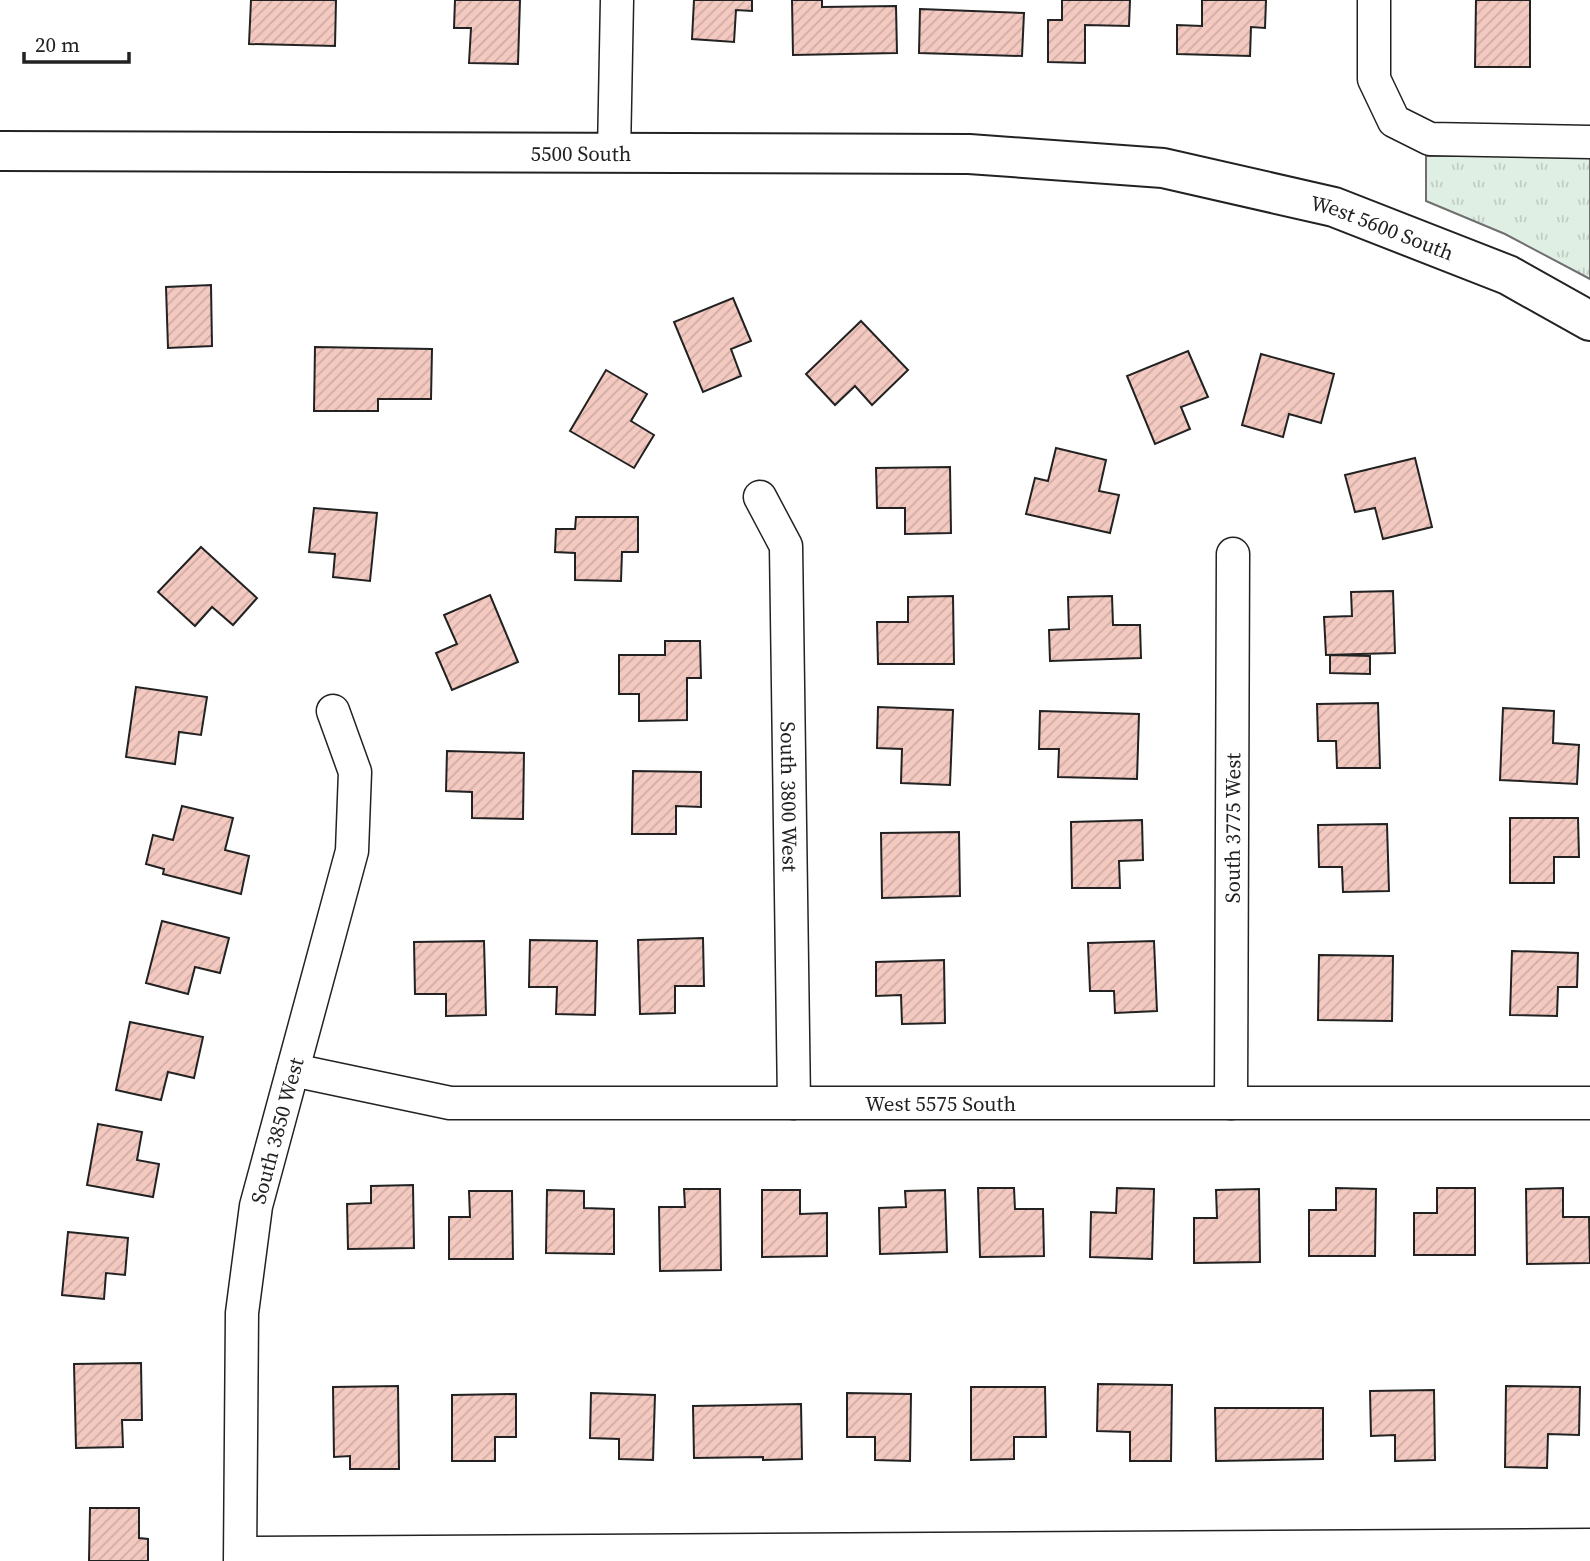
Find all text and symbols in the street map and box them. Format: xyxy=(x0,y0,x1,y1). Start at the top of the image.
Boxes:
scale bar xyxy=(24,21,130,65)
text: 20 m xyxy=(35,30,80,59)
street label: 5500 South xyxy=(531,138,631,167)
street label: West 5600 South xyxy=(1308,188,1458,267)
street label: South 3800 West xyxy=(774,721,805,872)
street label: South 3775 West xyxy=(1217,753,1247,903)
street label: South 3850 West xyxy=(243,1054,310,1207)
street label: West 5575 South xyxy=(865,1089,1016,1118)

